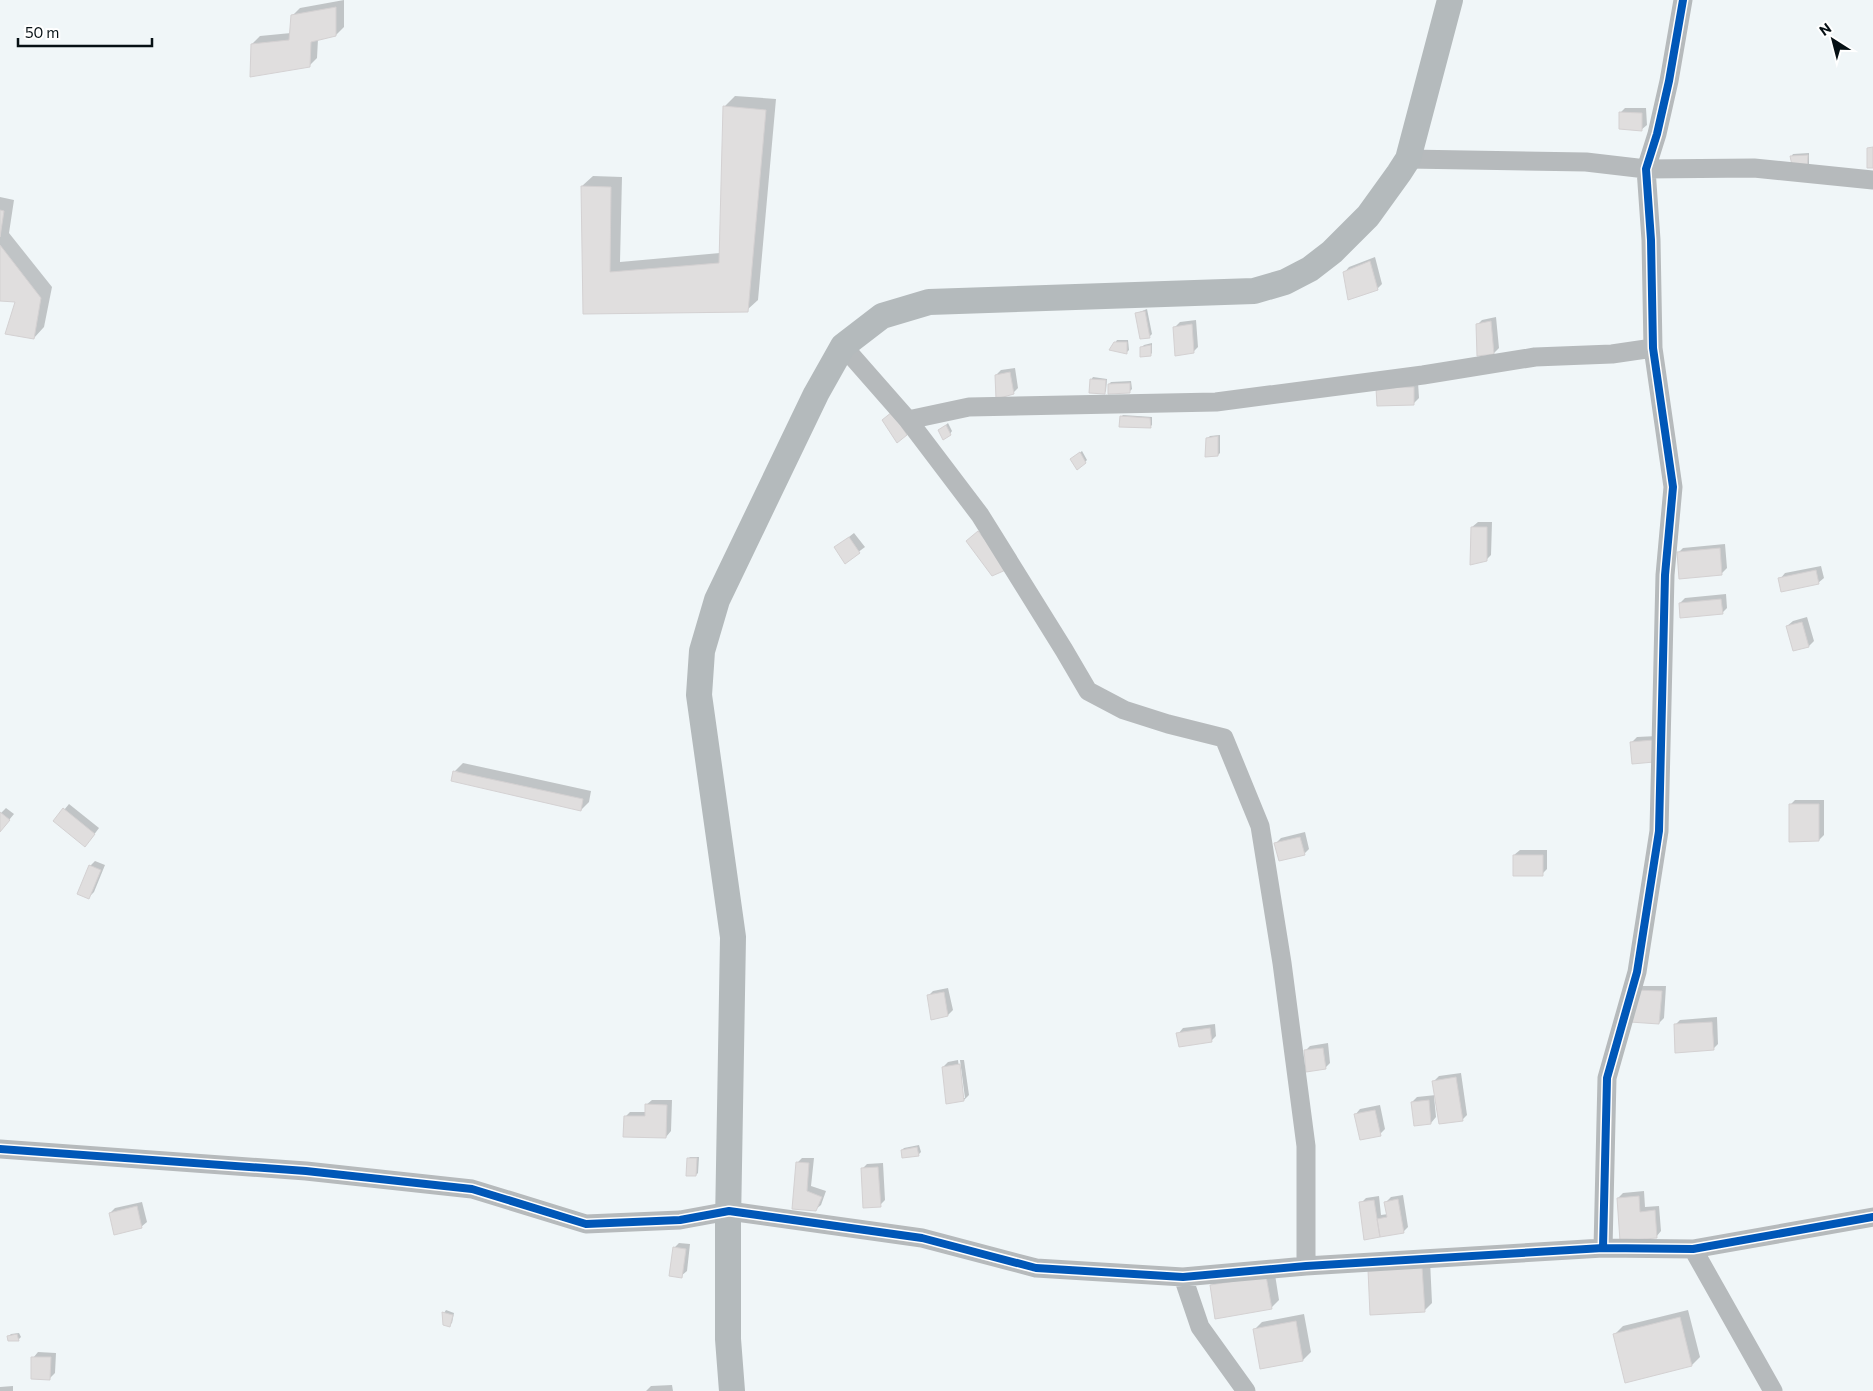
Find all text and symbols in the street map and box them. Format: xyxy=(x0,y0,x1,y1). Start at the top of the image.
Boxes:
scale bar xyxy=(18,15,151,47)
north arrow xyxy=(1808,15,1858,65)
text: N xyxy=(1816,19,1834,39)
text: 50 m xyxy=(25,23,59,41)

